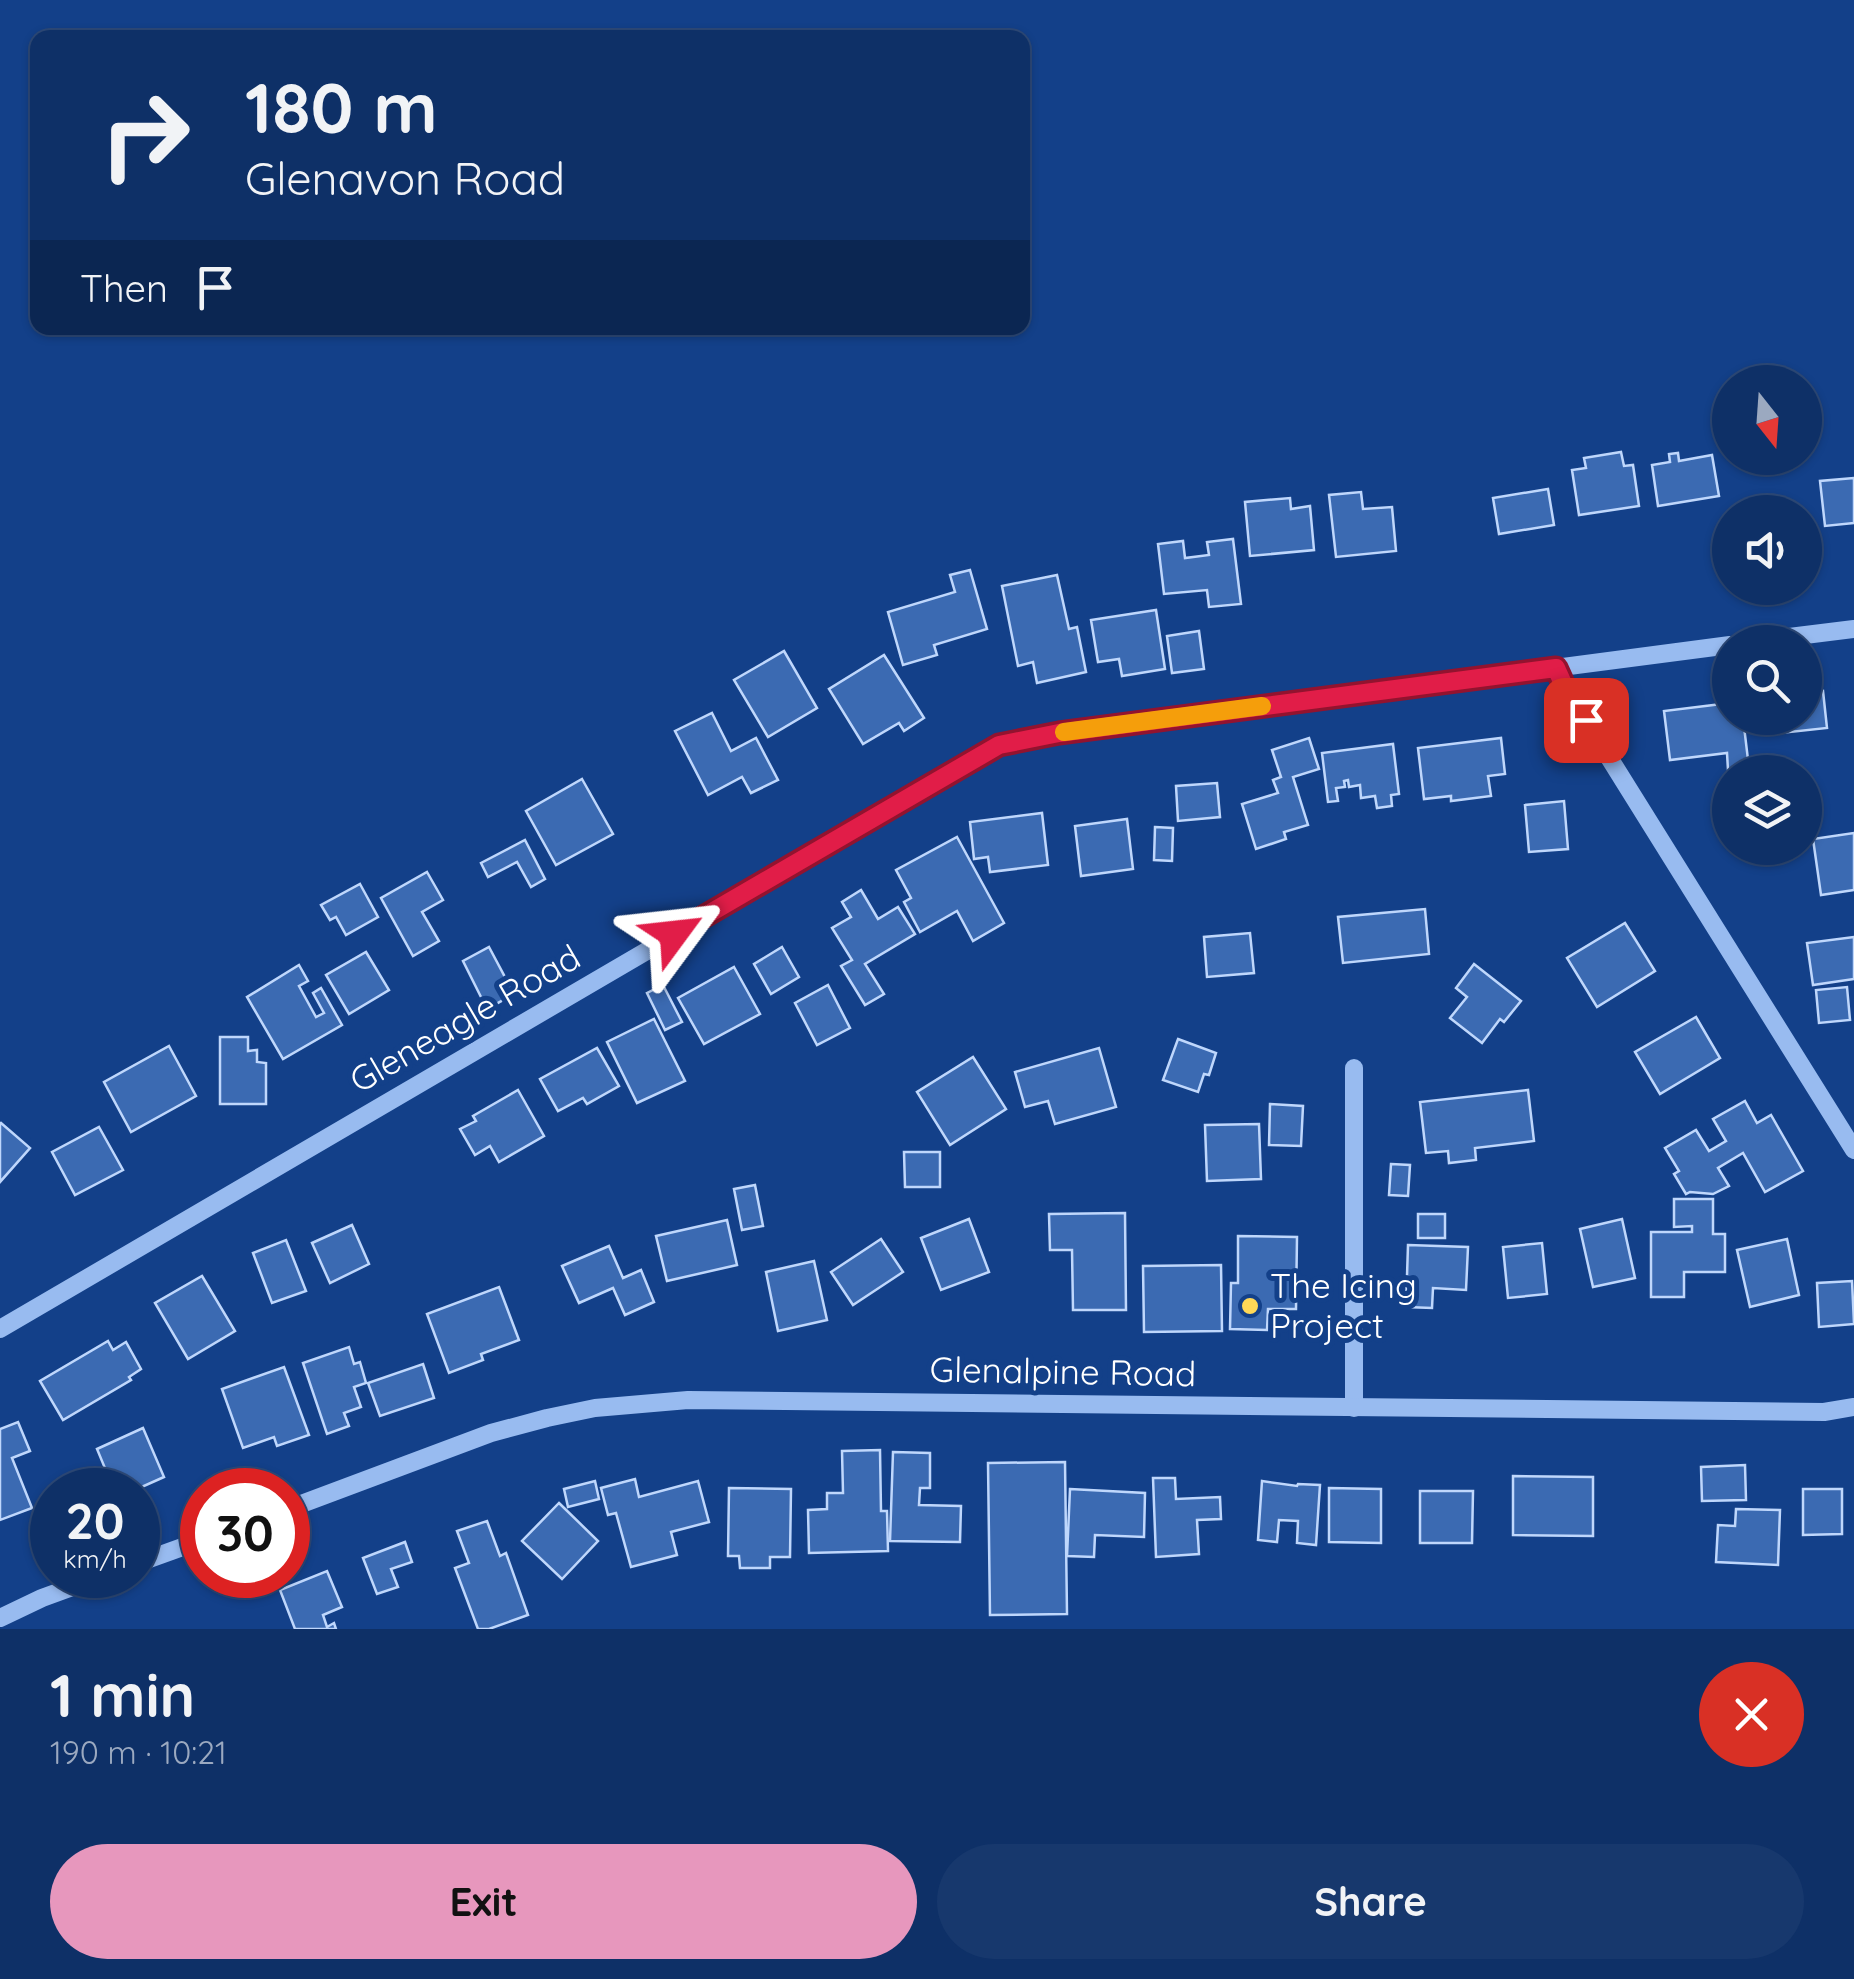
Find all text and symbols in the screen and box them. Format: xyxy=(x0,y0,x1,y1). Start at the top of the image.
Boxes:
text: 180 m xyxy=(245,63,438,151)
icon: right xyxy=(80,70,210,200)
text: Glenavon Road xyxy=(245,150,565,206)
icon: arrive xyxy=(188,260,243,315)
text: Then xyxy=(80,264,168,312)
north arrow xyxy=(1712,365,1822,475)
map controls xyxy=(1712,365,1822,865)
button: sound xyxy=(1712,495,1822,605)
button: search xyxy=(1712,625,1822,735)
pin xyxy=(1544,678,1629,763)
icon: arrive xyxy=(1559,693,1614,748)
button: layers xyxy=(1712,755,1822,865)
position arrow xyxy=(622,882,726,986)
street label: Gleneagle Road xyxy=(341,934,588,1102)
place label: The Icing Project xyxy=(1270,1263,1417,1347)
marker: The Icing Project xyxy=(1239,1295,1261,1317)
street label: Glenalpine Road xyxy=(929,1347,1197,1395)
speed limit sign: 30 xyxy=(180,1468,310,1598)
text: 20 xyxy=(65,1489,125,1552)
text: km/h xyxy=(63,1543,127,1574)
text: 1 min xyxy=(50,1657,195,1732)
button: close xyxy=(1699,1662,1804,1767)
text: 190 m · 10:21 xyxy=(50,1732,227,1772)
button: Exit xyxy=(50,1844,917,1959)
button: Share xyxy=(937,1844,1804,1959)

